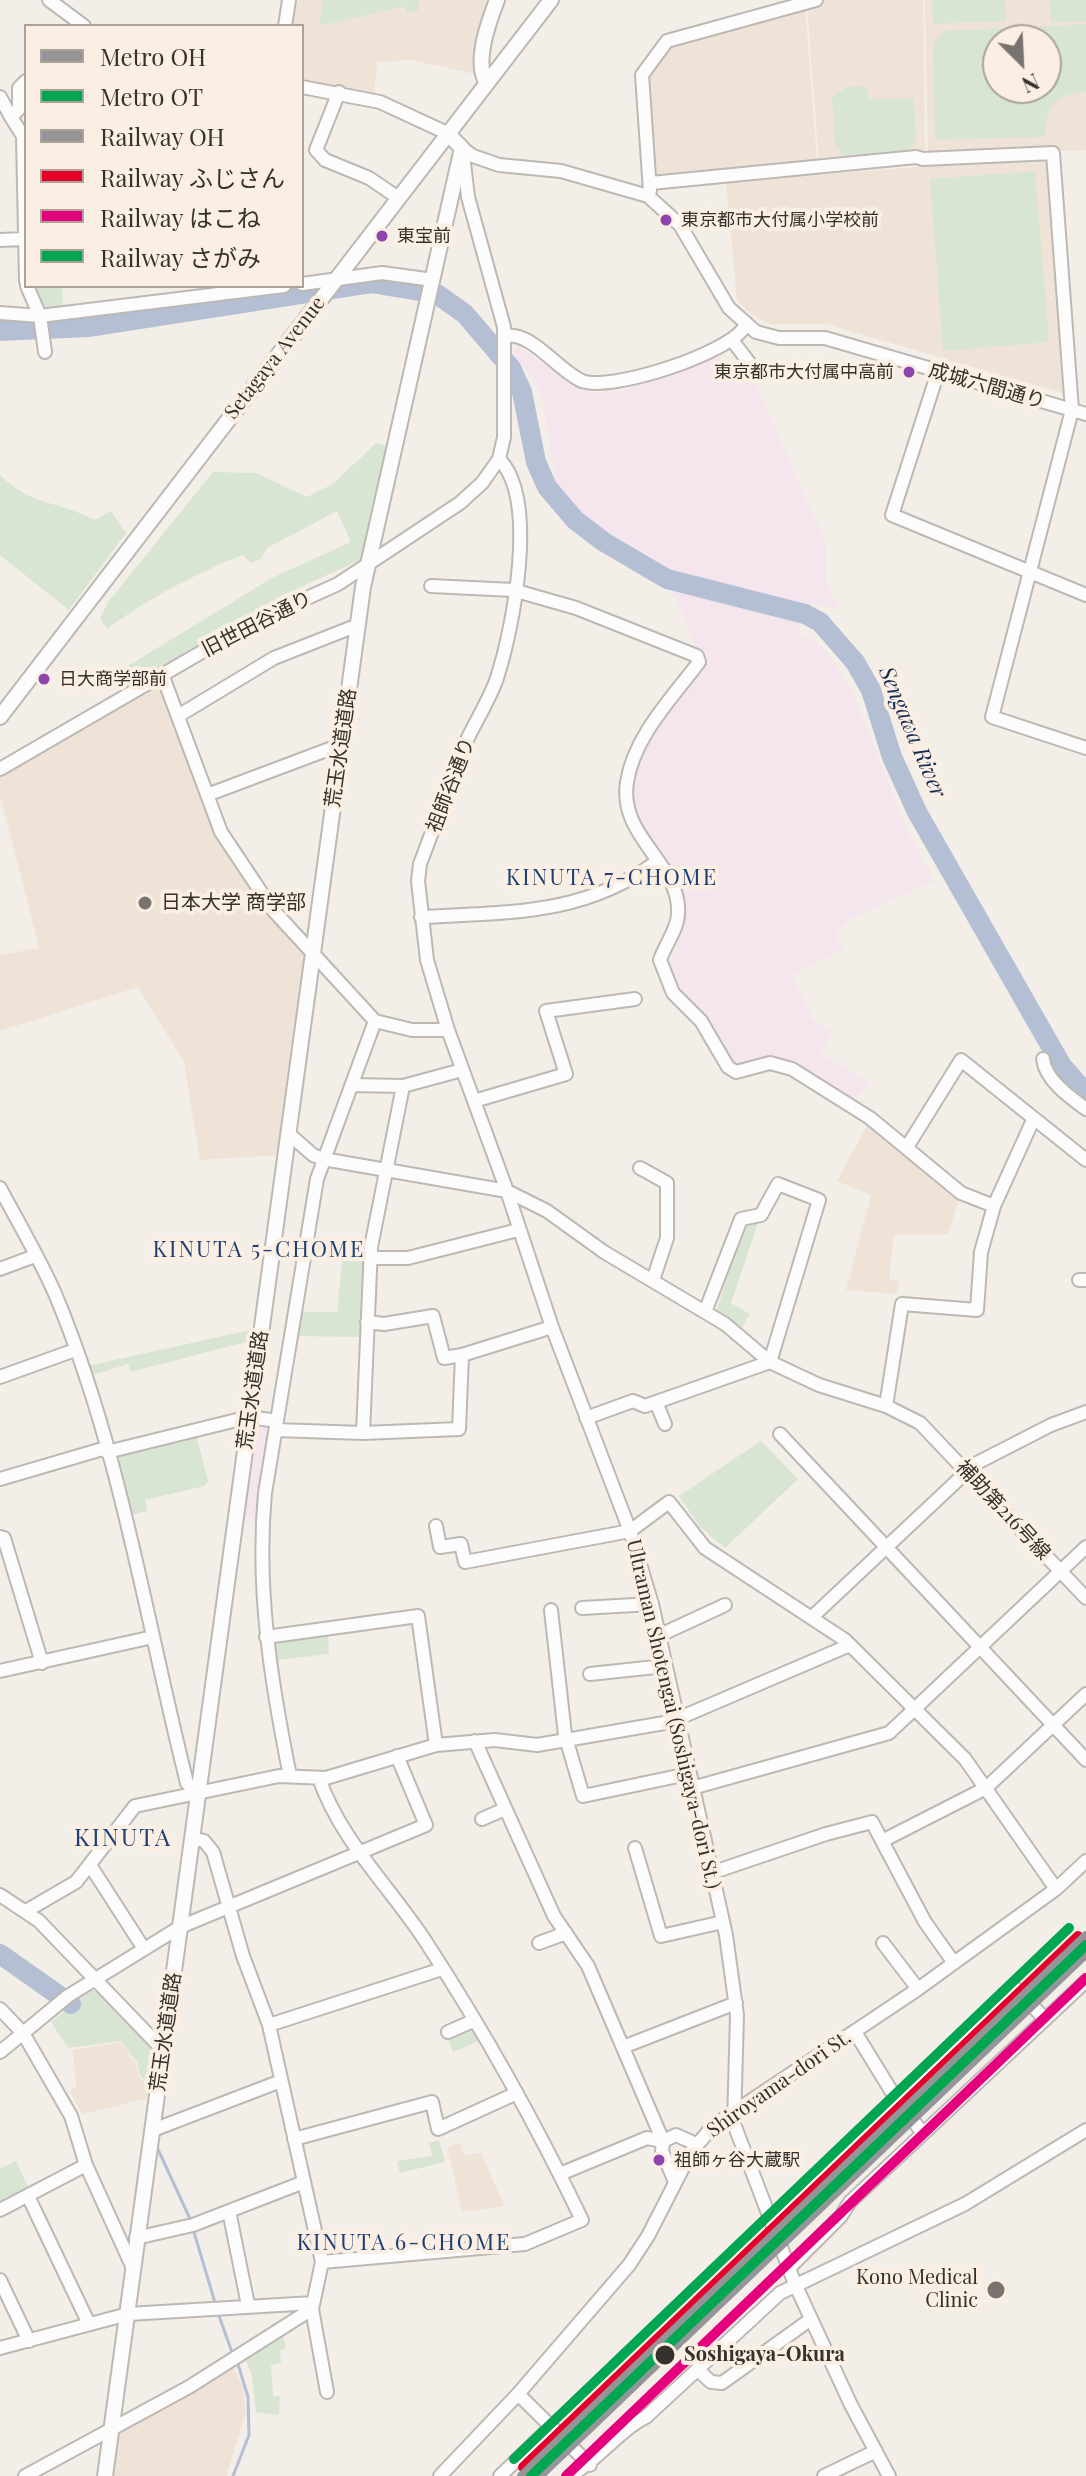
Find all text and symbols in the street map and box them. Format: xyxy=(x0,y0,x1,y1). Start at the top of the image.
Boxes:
legend xyxy=(24,24,304,288)
north arrow xyxy=(982,24,1062,104)
text: Metro OH xyxy=(100,40,206,72)
text: N xyxy=(1018,67,1044,101)
text: Metro OT xyxy=(100,80,203,112)
text: Railway OH xyxy=(100,120,225,152)
text: Railway ふじさん xyxy=(100,161,285,193)
text: Railway はこね xyxy=(100,201,261,233)
place label: 東京都市大付属小学校前 xyxy=(681,209,879,231)
marker: 東京都市大付属小学校前 xyxy=(658,212,674,228)
place label: 東宝前 xyxy=(397,225,451,247)
marker: 東宝前 xyxy=(374,228,390,244)
text: Railway さがみ xyxy=(100,241,261,273)
street label: Setagaya Avenue xyxy=(220,292,330,424)
street label: 成城六間通り xyxy=(926,358,1048,414)
place label: 東京都市大付属中高前 xyxy=(714,361,894,383)
marker: 東京都市大付属中高前 xyxy=(901,364,917,380)
street label: 旧世田谷通り xyxy=(198,586,316,662)
water label: Sengawa River xyxy=(873,663,951,801)
place label: 日大商学部前 xyxy=(59,668,167,690)
marker: 日大商学部前 xyxy=(36,671,52,687)
street label: 荒玉水道道路 xyxy=(321,687,361,809)
street label: 祖師谷通り xyxy=(422,734,480,836)
district label: KINUTA 7-CHOME xyxy=(506,865,718,891)
place label: 日本大学 商学部 xyxy=(161,891,306,915)
marker: 日本大学 商学部 xyxy=(136,894,154,912)
district label: KINUTA 5-CHOME xyxy=(153,1237,365,1263)
street label: 荒玉水道道路 xyxy=(233,1329,273,1451)
street label: 補助第216号線 xyxy=(951,1455,1055,1565)
street label: Ultraman Shotengai (Soshigaya-dori St.) xyxy=(621,1537,725,1891)
district label: KINUTA xyxy=(74,1825,172,1853)
street label: 荒玉水道道路 xyxy=(146,1971,186,2093)
street label: Shiroyama-dori St. xyxy=(702,2025,856,2143)
place label: 祖師ヶ谷大蔵駅 xyxy=(674,2149,800,2171)
marker: 祖師ヶ谷大蔵駅 xyxy=(651,2152,667,2168)
district label: KINUTA 6-CHOME xyxy=(296,2230,512,2256)
place label: Kono Medical Clinic xyxy=(856,2266,978,2313)
marker: Kono Medical Clinic xyxy=(985,2279,1007,2301)
marker: Soshigaya-Okura xyxy=(653,2343,677,2367)
place label: Soshigaya-Okura xyxy=(684,2343,845,2367)

